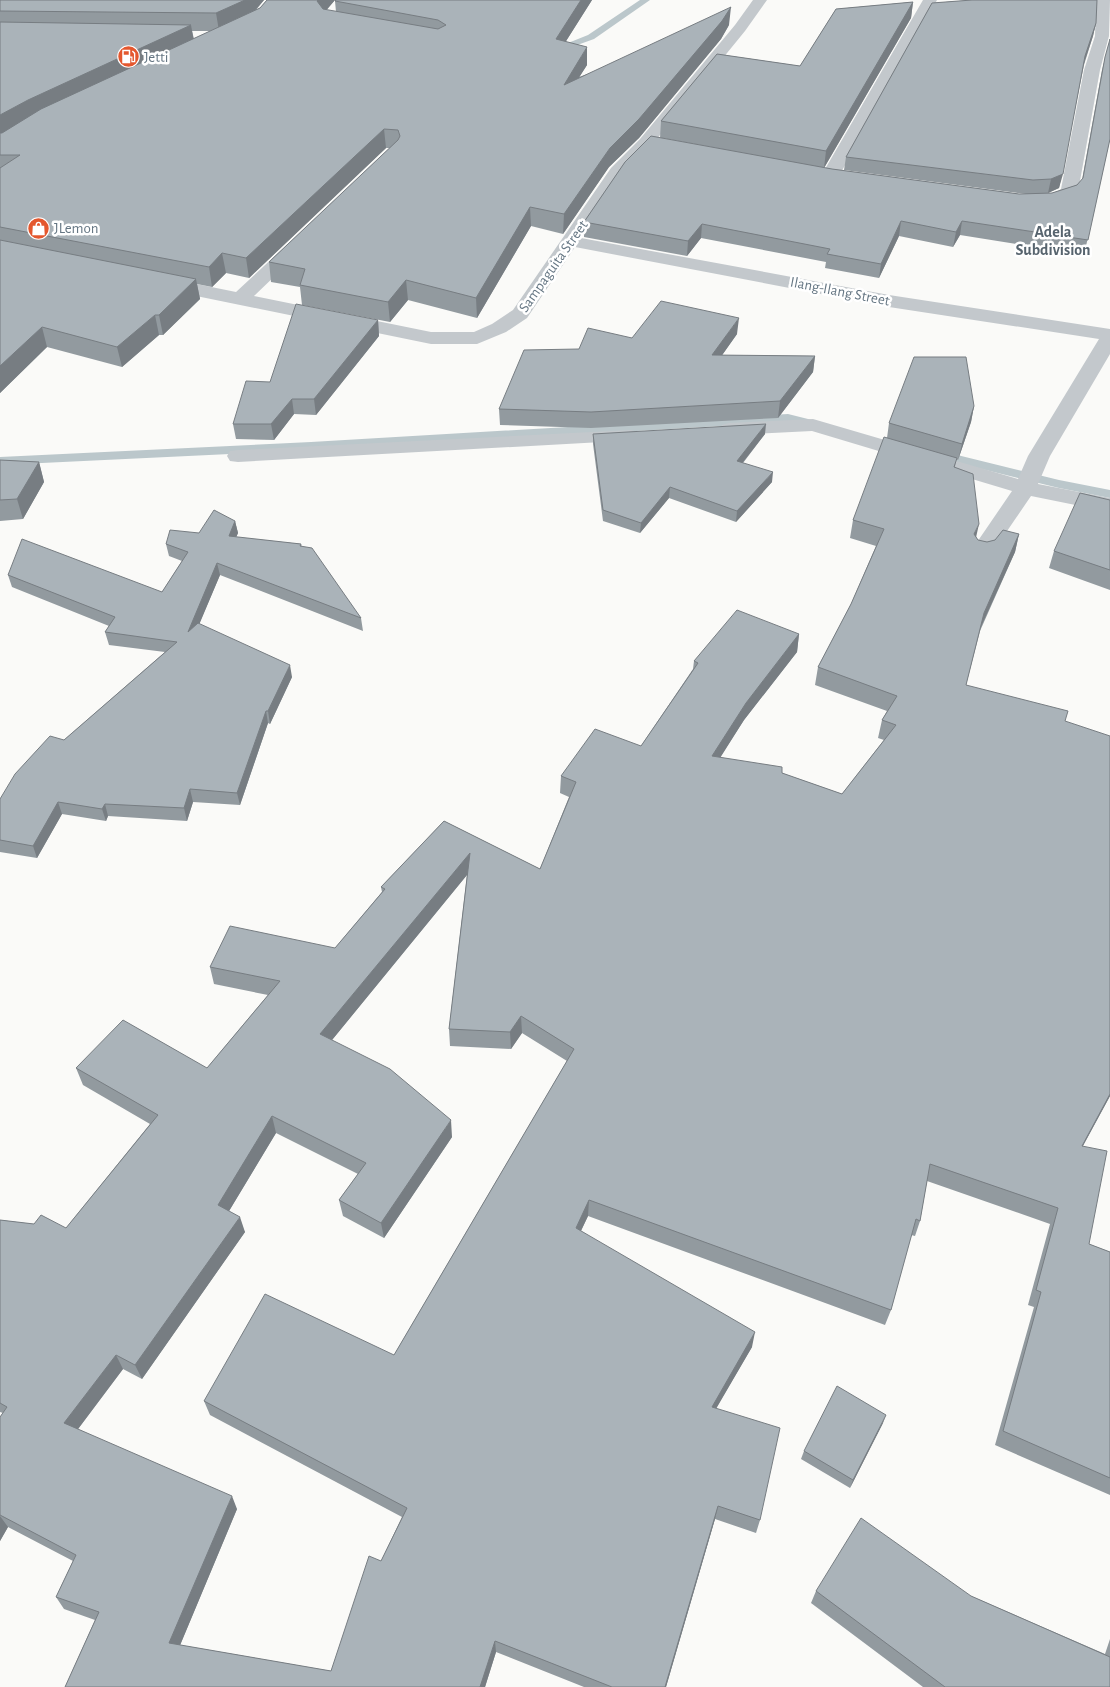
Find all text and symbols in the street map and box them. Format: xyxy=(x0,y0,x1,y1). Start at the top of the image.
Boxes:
fuel station icon: Jetti xyxy=(116,45,140,69)
place label: Jetti xyxy=(144,50,168,65)
shop icon: JLemon xyxy=(26,216,50,240)
street label: Sampaguita Street xyxy=(516,217,591,315)
place label: JLemon xyxy=(54,221,99,236)
district label: Adela Subdivision xyxy=(1015,224,1091,258)
street label: Ilang-Ilang Street xyxy=(789,274,891,309)

